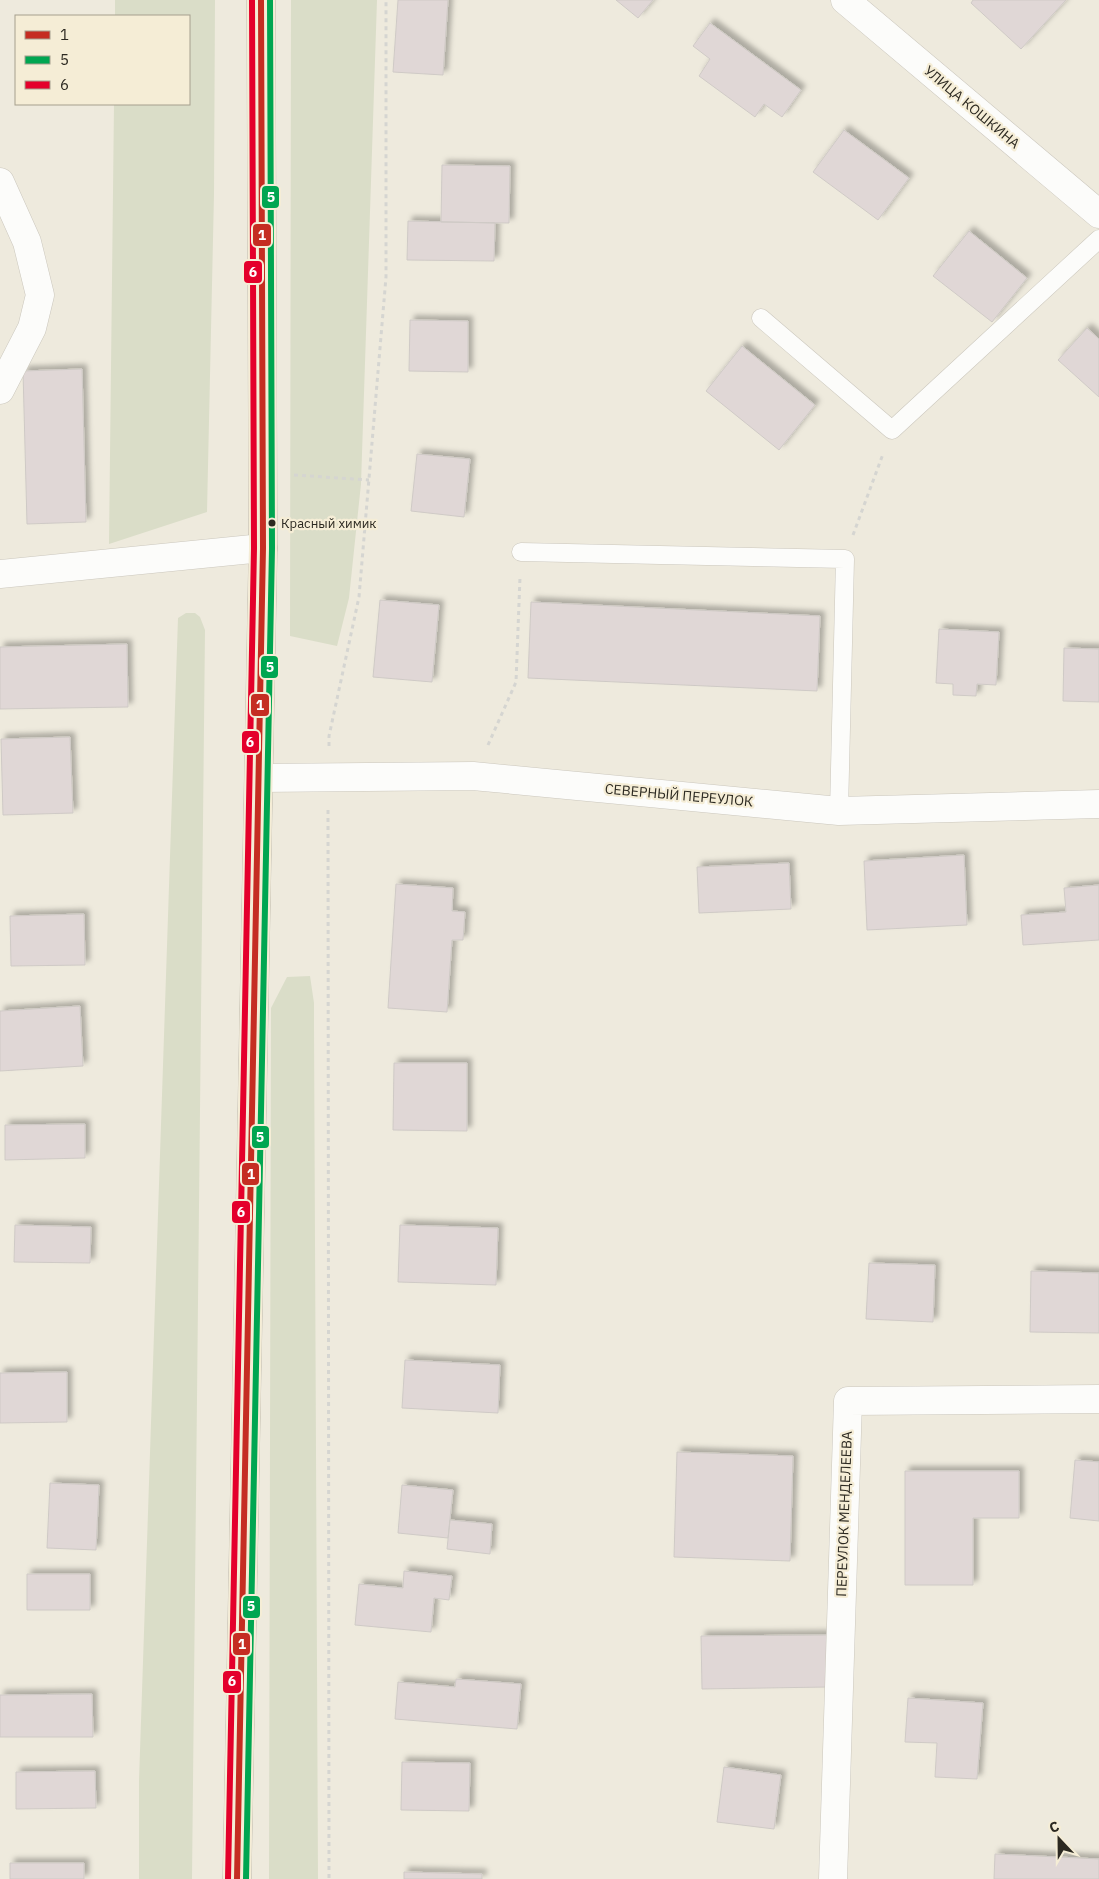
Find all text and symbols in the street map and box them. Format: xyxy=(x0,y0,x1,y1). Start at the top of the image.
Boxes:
legend xyxy=(15,15,190,105)
text: 1 xyxy=(60,25,69,44)
text: 5 xyxy=(60,50,69,69)
street label: УЛИЦА КОШКИНА xyxy=(920,62,1024,152)
text: 6 xyxy=(60,75,69,94)
line badge: 5 xyxy=(261,185,280,209)
text: 5 xyxy=(267,188,275,206)
line badge: 1 xyxy=(252,223,272,247)
text: 1 xyxy=(258,226,267,244)
line badge: 6 xyxy=(243,260,263,284)
text: 6 xyxy=(249,263,257,281)
place label: Красный химик xyxy=(281,515,376,532)
marker: Красный химик xyxy=(267,518,277,528)
line badge: 5 xyxy=(260,655,279,679)
text: 5 xyxy=(266,658,274,676)
line badge: 1 xyxy=(250,693,270,717)
text: 1 xyxy=(256,696,265,714)
line badge: 6 xyxy=(241,730,260,754)
text: 6 xyxy=(246,733,254,751)
street label: СЕВЕРНЫЙ ПЕРЕУЛОК xyxy=(604,779,754,810)
line badge: 5 xyxy=(251,1125,270,1149)
text: 5 xyxy=(256,1128,264,1146)
line badge: 1 xyxy=(241,1162,260,1186)
text: 1 xyxy=(247,1165,256,1183)
line badge: 6 xyxy=(231,1200,251,1224)
text: 6 xyxy=(237,1203,245,1221)
street label: ПЕРЕУЛОК МЕНДЕЛЕЕВА xyxy=(832,1431,856,1597)
line badge: 5 xyxy=(242,1595,261,1619)
text: 5 xyxy=(247,1597,255,1615)
line badge: 1 xyxy=(232,1632,251,1656)
text: 1 xyxy=(238,1635,247,1653)
line badge: 6 xyxy=(222,1670,242,1694)
text: 6 xyxy=(228,1672,236,1690)
north arrow xyxy=(1034,1814,1084,1864)
text: С xyxy=(1047,1817,1062,1837)

